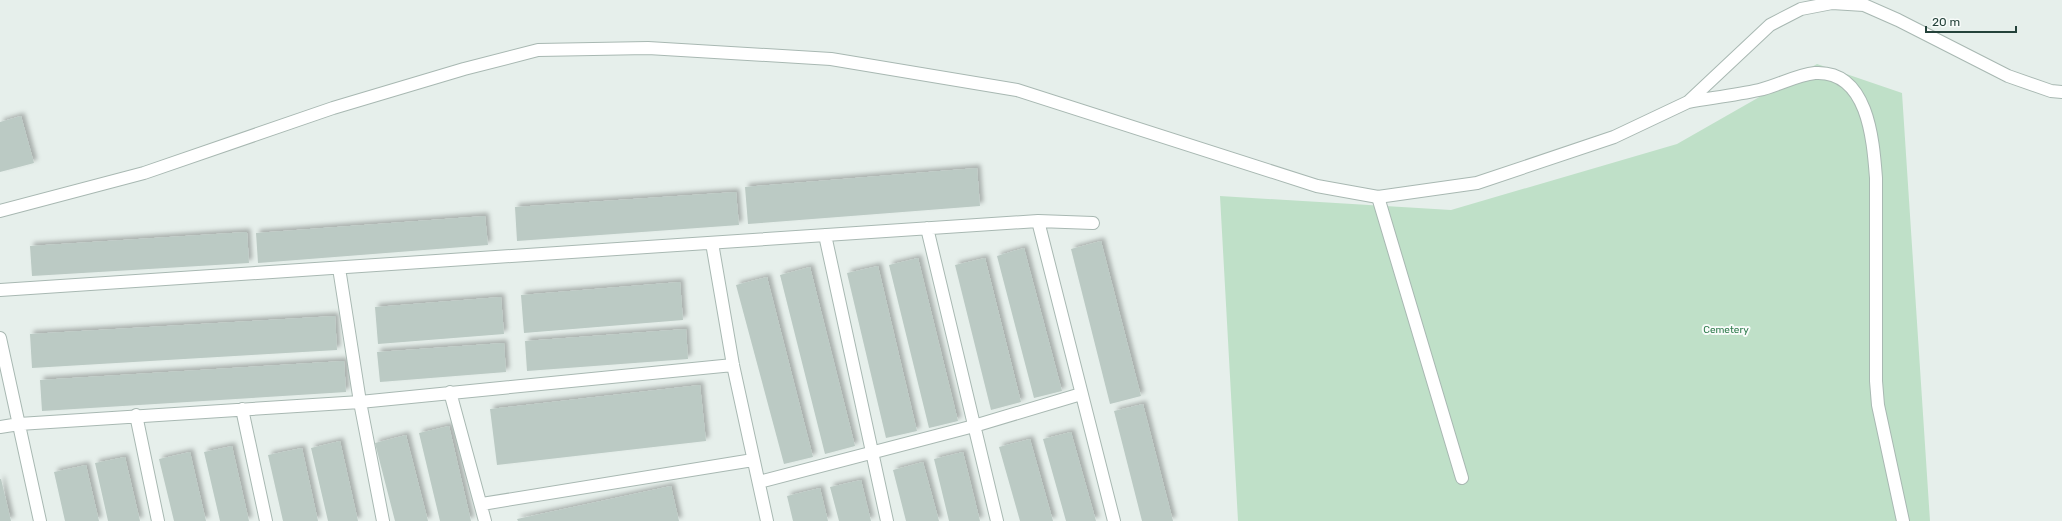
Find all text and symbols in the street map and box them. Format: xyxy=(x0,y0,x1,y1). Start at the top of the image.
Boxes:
scale bar xyxy=(1926,8,2016,34)
text: 20 m xyxy=(1932,15,1960,29)
park label: Cemetery xyxy=(1703,324,1749,336)

